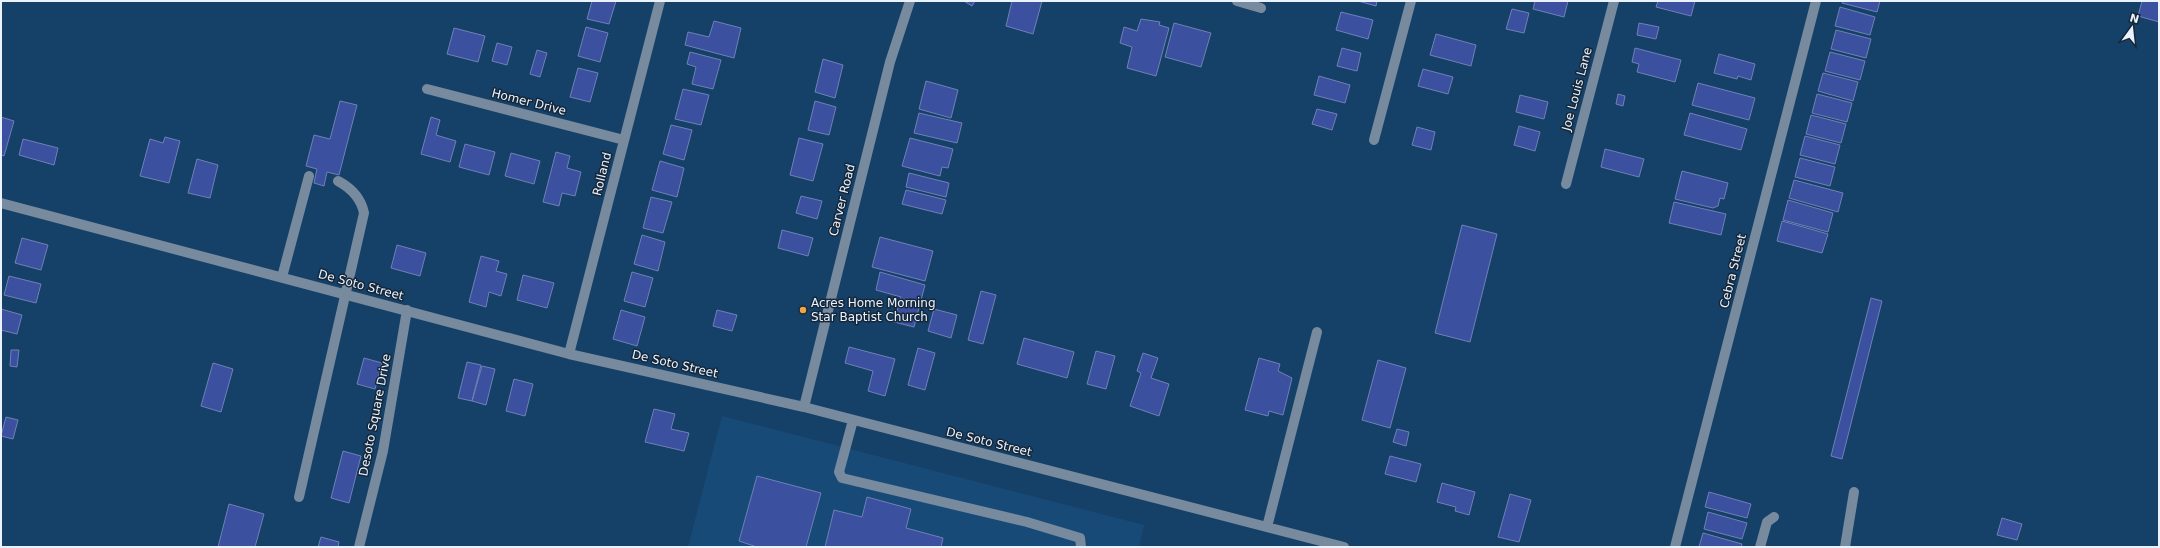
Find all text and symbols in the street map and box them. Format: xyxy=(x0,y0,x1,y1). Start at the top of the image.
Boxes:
north arrow xyxy=(2112,8,2152,48)
text: N xyxy=(2128,11,2141,26)
street label: Joe Louis Lane xyxy=(1559,46,1595,133)
street label: Homer Drive xyxy=(490,86,568,118)
street label: Rolland xyxy=(590,151,614,197)
street label: Carver Road xyxy=(826,162,858,238)
street label: Cebra Street xyxy=(1717,232,1749,310)
street label: De Soto Street xyxy=(317,267,405,303)
place label: Acres Home Morning Star Baptist Church xyxy=(811,296,936,324)
marker: Acres Home Morning Star Baptist Church xyxy=(798,305,808,315)
street label: De Soto Street xyxy=(631,347,720,381)
street label: Desoto Square Drive xyxy=(356,353,394,477)
street label: De Soto Street xyxy=(945,425,1034,459)

